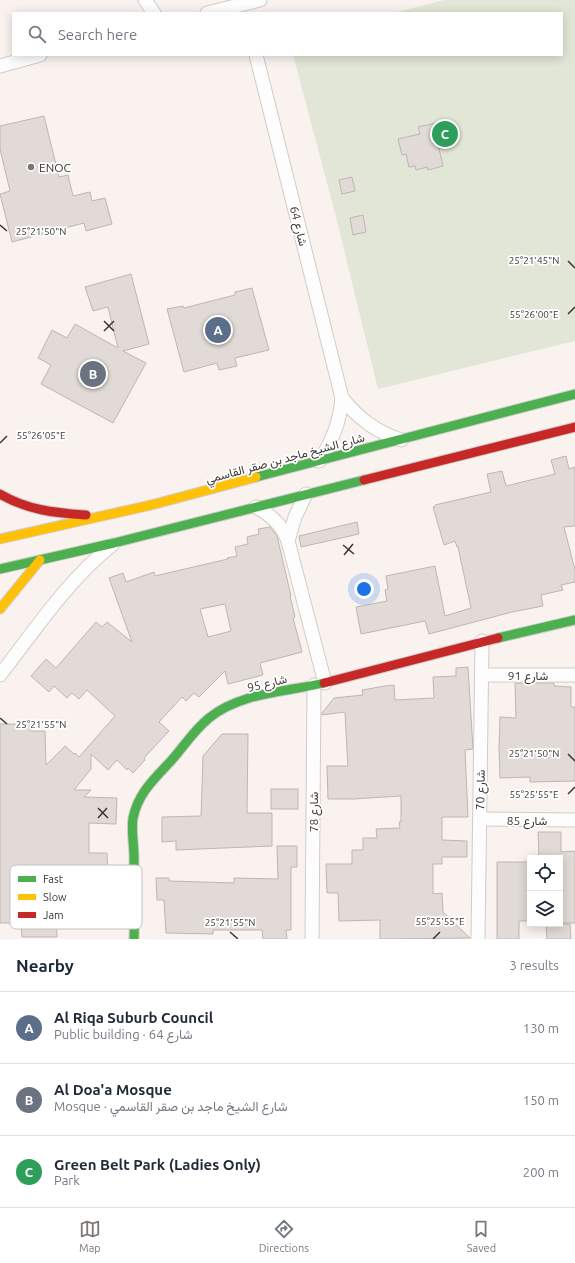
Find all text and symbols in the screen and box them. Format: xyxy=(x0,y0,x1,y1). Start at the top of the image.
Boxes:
search box xyxy=(12,12,563,56)
icon: search xyxy=(26,23,48,45)
text: Search here xyxy=(58,26,137,43)
pin: C xyxy=(432,119,458,149)
place label: ENOC xyxy=(39,161,72,174)
marker: ENOC xyxy=(26,162,36,172)
street label: شارع 64 xyxy=(285,205,310,248)
text: 25°21'50"N xyxy=(16,226,66,237)
text: 25°21'45"N xyxy=(509,255,559,266)
text: 55°26'00"E xyxy=(509,309,559,320)
pin: A xyxy=(205,315,231,345)
pin: B xyxy=(80,359,106,389)
text: 55°26'05"E xyxy=(16,430,66,441)
street label: شارع الشيخ ماجد بن صقر القاسمي xyxy=(204,431,367,489)
your location xyxy=(354,579,374,599)
street label: شارع 91 xyxy=(508,669,548,685)
street label: شارع 95 xyxy=(246,672,289,697)
text: 25°21'55"N xyxy=(16,719,66,730)
text: 25°21'50"N xyxy=(509,748,559,759)
street label: شارع 70 xyxy=(473,770,490,810)
text: 55°25'55"E xyxy=(509,789,559,800)
street label: شارع 78 xyxy=(307,792,323,832)
street label: شارع 85 xyxy=(507,814,547,830)
map controls xyxy=(527,855,563,927)
button: locate xyxy=(527,855,563,891)
legend xyxy=(10,865,142,929)
text: Fast xyxy=(43,873,64,885)
text: Slow xyxy=(43,891,67,903)
button: layers xyxy=(527,891,563,927)
text: Jam xyxy=(43,909,64,921)
text: 55°25'55"E xyxy=(415,916,465,927)
text: 25°21'55"N xyxy=(205,917,255,928)
text: Nearby xyxy=(16,956,74,975)
text: 3 results xyxy=(509,958,559,972)
text: Al Riqa Suburb Council xyxy=(54,1009,213,1026)
text: A xyxy=(24,1021,34,1035)
text: 130 m xyxy=(523,1021,559,1035)
text: Public building · شارع 64 xyxy=(54,1027,193,1041)
text: Al Doa'a Mosque xyxy=(54,1081,172,1098)
text: B xyxy=(25,1093,33,1107)
text: 150 m xyxy=(523,1093,559,1107)
text: Mosque · شارع الشيخ ماجد بن صقر القاسمي xyxy=(54,1099,288,1113)
text: Green Belt Park (Ladies Only) xyxy=(54,1156,261,1173)
text: C xyxy=(25,1165,33,1179)
text: 200 m xyxy=(523,1165,559,1179)
text: Park xyxy=(54,1173,80,1187)
tab: Map xyxy=(79,1218,101,1254)
tab: Directions xyxy=(259,1218,309,1254)
tab: Saved xyxy=(467,1218,496,1254)

